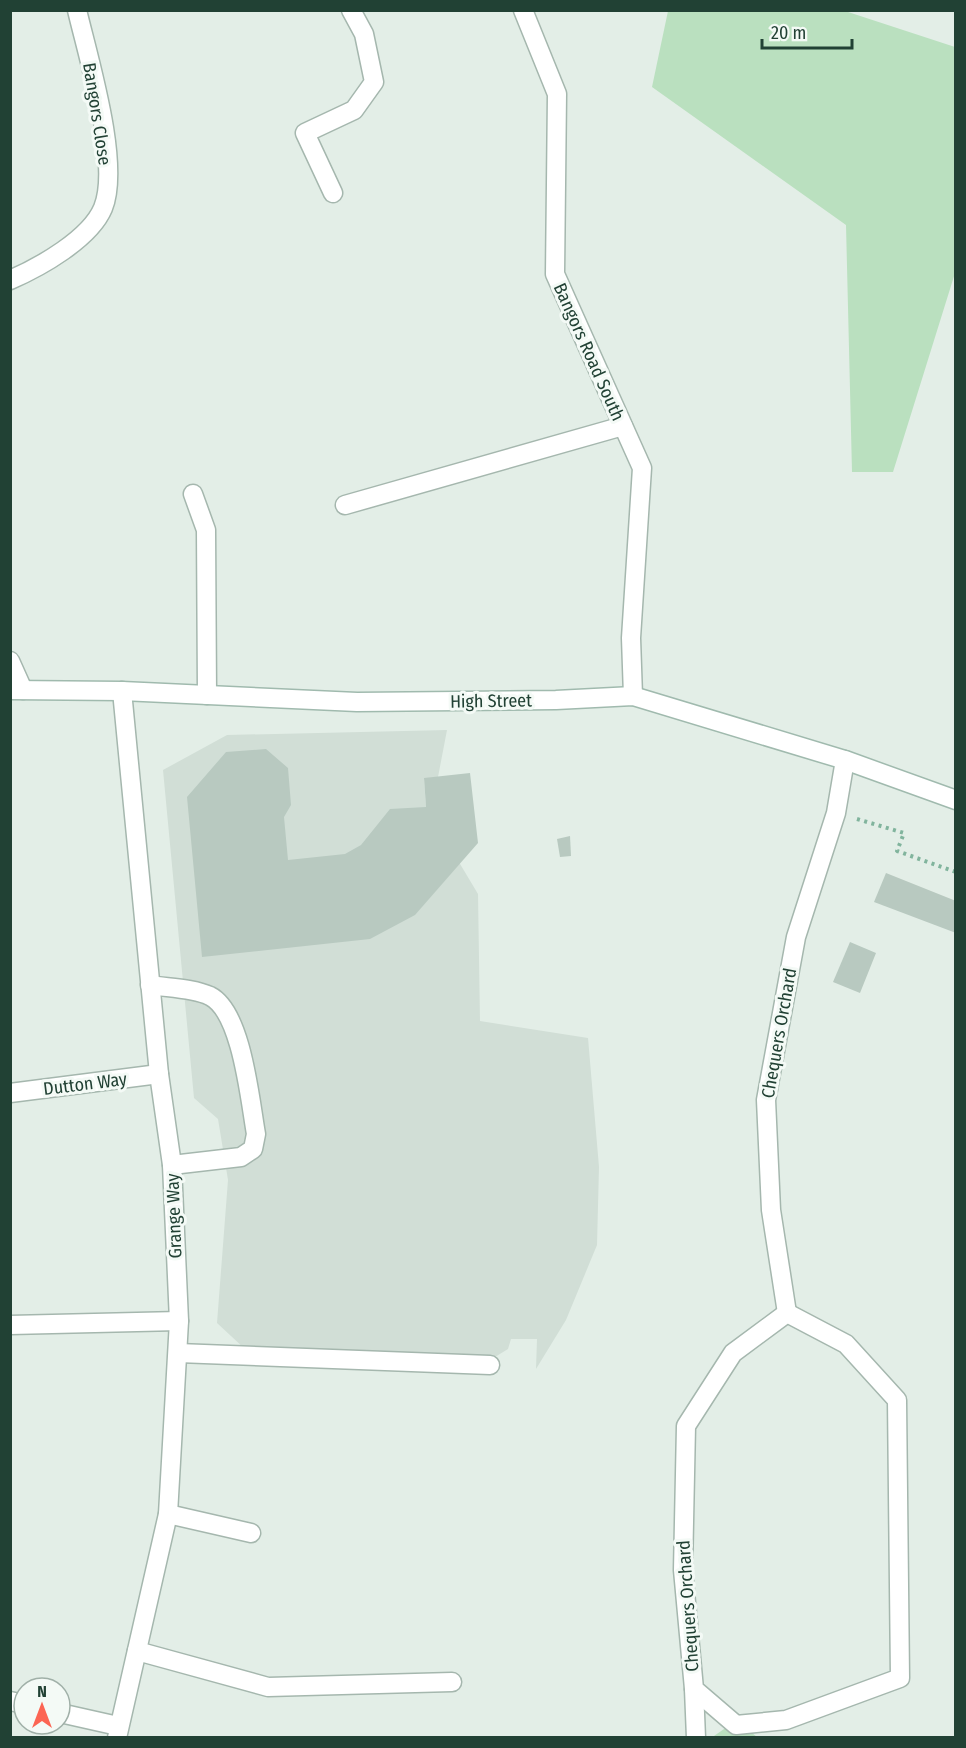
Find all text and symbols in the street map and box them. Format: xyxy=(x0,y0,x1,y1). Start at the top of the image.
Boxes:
scale bar xyxy=(762,12,852,50)
text: 20 m xyxy=(771,22,806,44)
street label: Bangors Close xyxy=(78,61,116,167)
street label: Bangors Road South xyxy=(549,280,629,424)
street label: High Street xyxy=(450,689,532,713)
street label: Chequers Orchard xyxy=(757,966,801,1100)
street label: Dutton Way xyxy=(42,1068,128,1100)
street label: Grange Way xyxy=(162,1173,186,1259)
street label: Chequers Orchard xyxy=(672,1540,704,1672)
north arrow xyxy=(12,1676,72,1736)
text: N xyxy=(37,1682,47,1701)

